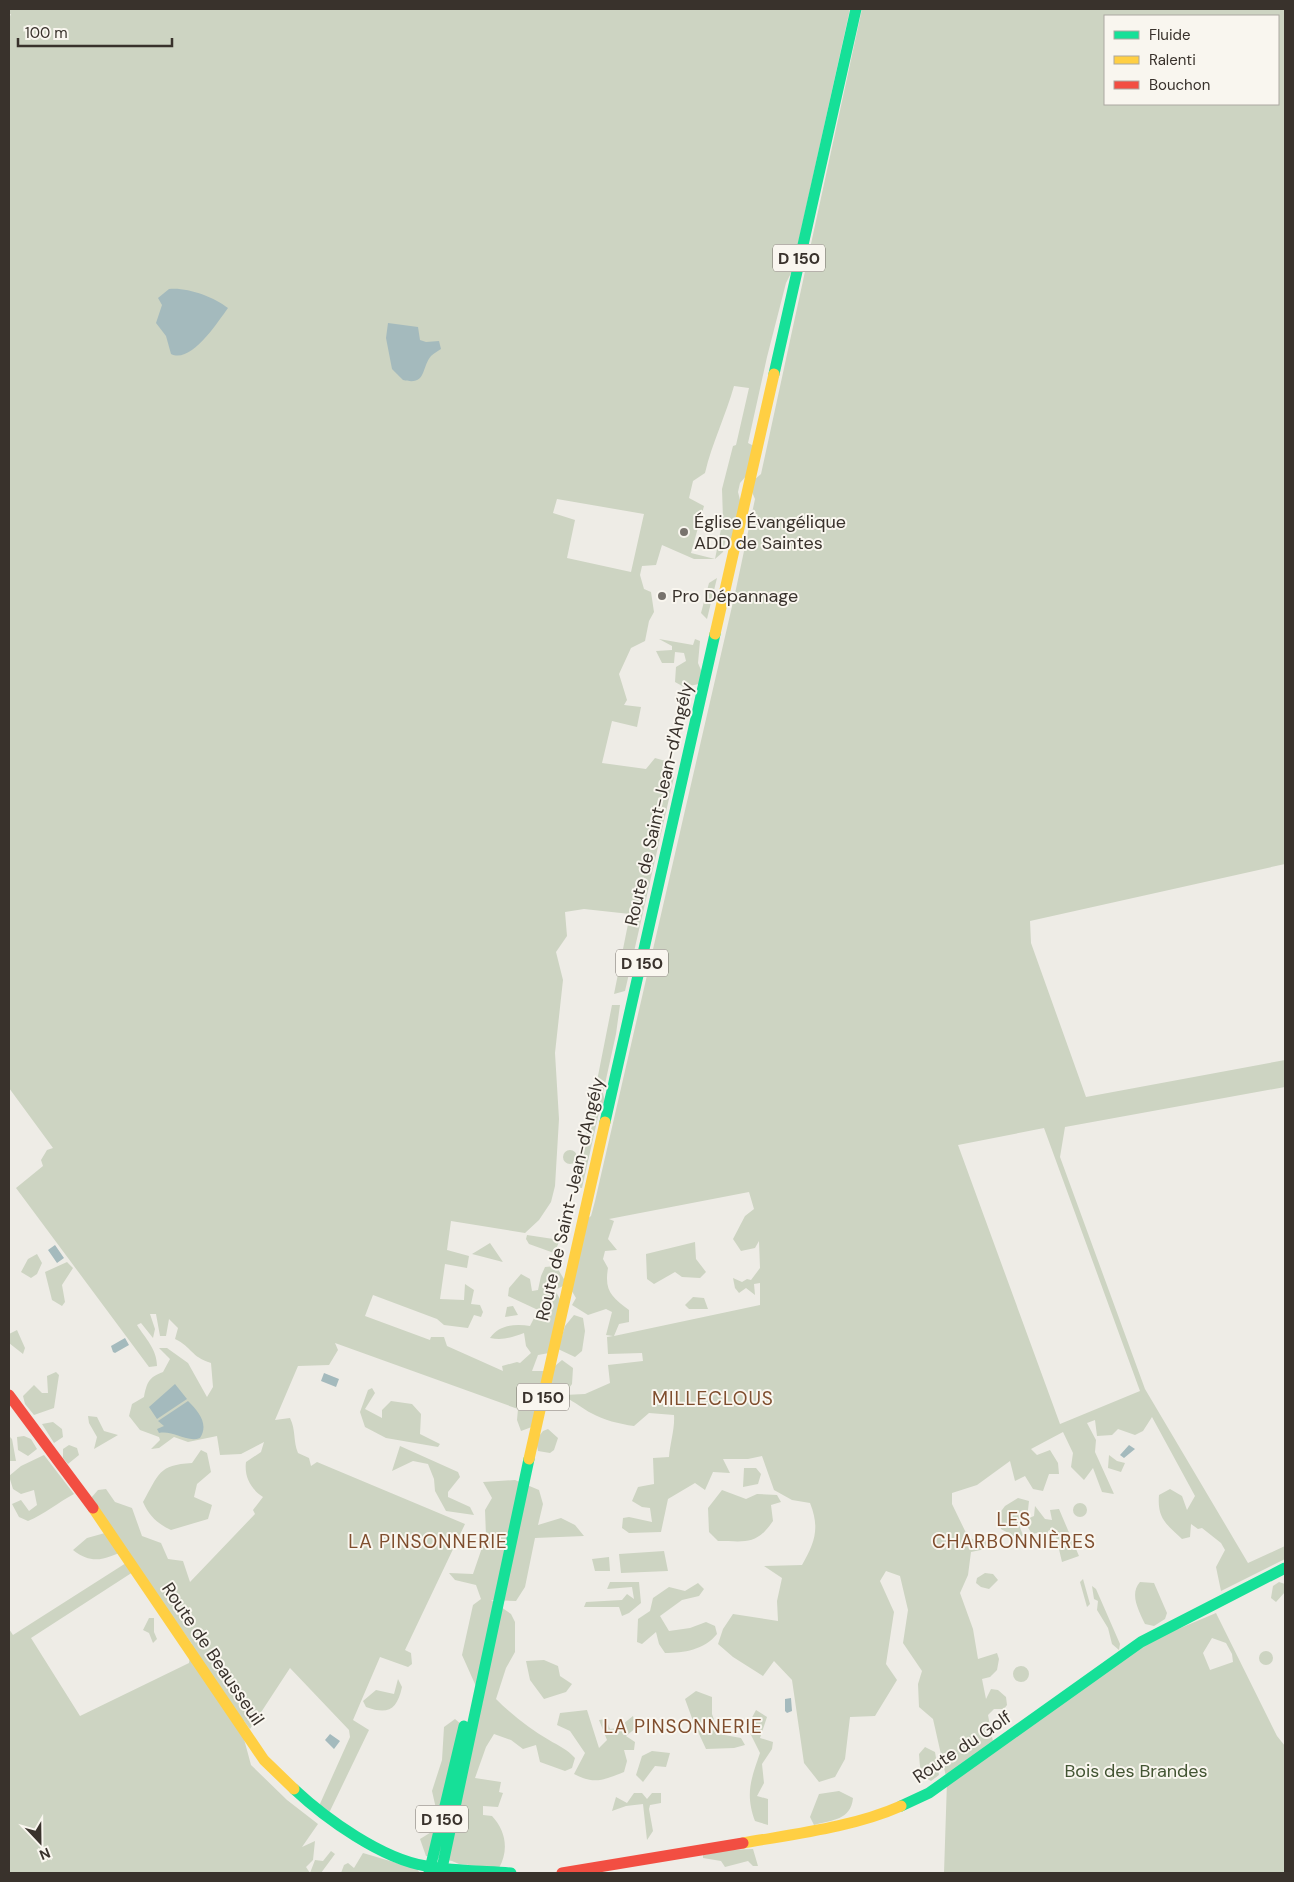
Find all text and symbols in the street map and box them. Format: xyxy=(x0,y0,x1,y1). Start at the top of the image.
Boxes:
scale bar xyxy=(18,15,171,47)
legend xyxy=(1104,15,1279,105)
text: 100 m xyxy=(25,23,68,43)
text: Fluide xyxy=(1149,25,1191,45)
text: Ralenti xyxy=(1149,50,1196,70)
text: Bouchon xyxy=(1149,75,1210,95)
road number: D 150 xyxy=(773,244,825,272)
place label: Église Évangélique ADD de Saintes xyxy=(694,510,846,555)
marker: Église Évangélique ADD de Saintes xyxy=(678,526,690,538)
place label: Pro Dépannage xyxy=(672,584,798,608)
marker: Pro Dépannage xyxy=(656,590,668,602)
street label: Route de Saint-Jean-d'Angély xyxy=(619,680,699,928)
road number: D 150 xyxy=(616,950,668,976)
street label: Route de Saint-Jean-d'Angély xyxy=(530,1075,610,1323)
road number: D 150 xyxy=(517,1384,569,1410)
district label: MILLECLOUS xyxy=(652,1386,774,1411)
district label: LES CHARBONNIÈRES xyxy=(932,1507,1096,1554)
district label: LA PINSONNERIE xyxy=(348,1529,508,1554)
street label: Route de Beausseuil xyxy=(156,1578,270,1730)
street label: Route du Golf xyxy=(908,1705,1016,1789)
district label: LA PINSONNERIE xyxy=(603,1714,763,1739)
park label: Bois des Brandes xyxy=(1064,1759,1208,1783)
road number: D 150 xyxy=(416,1806,468,1832)
north arrow xyxy=(15,1817,65,1867)
text: N xyxy=(37,1844,53,1864)

